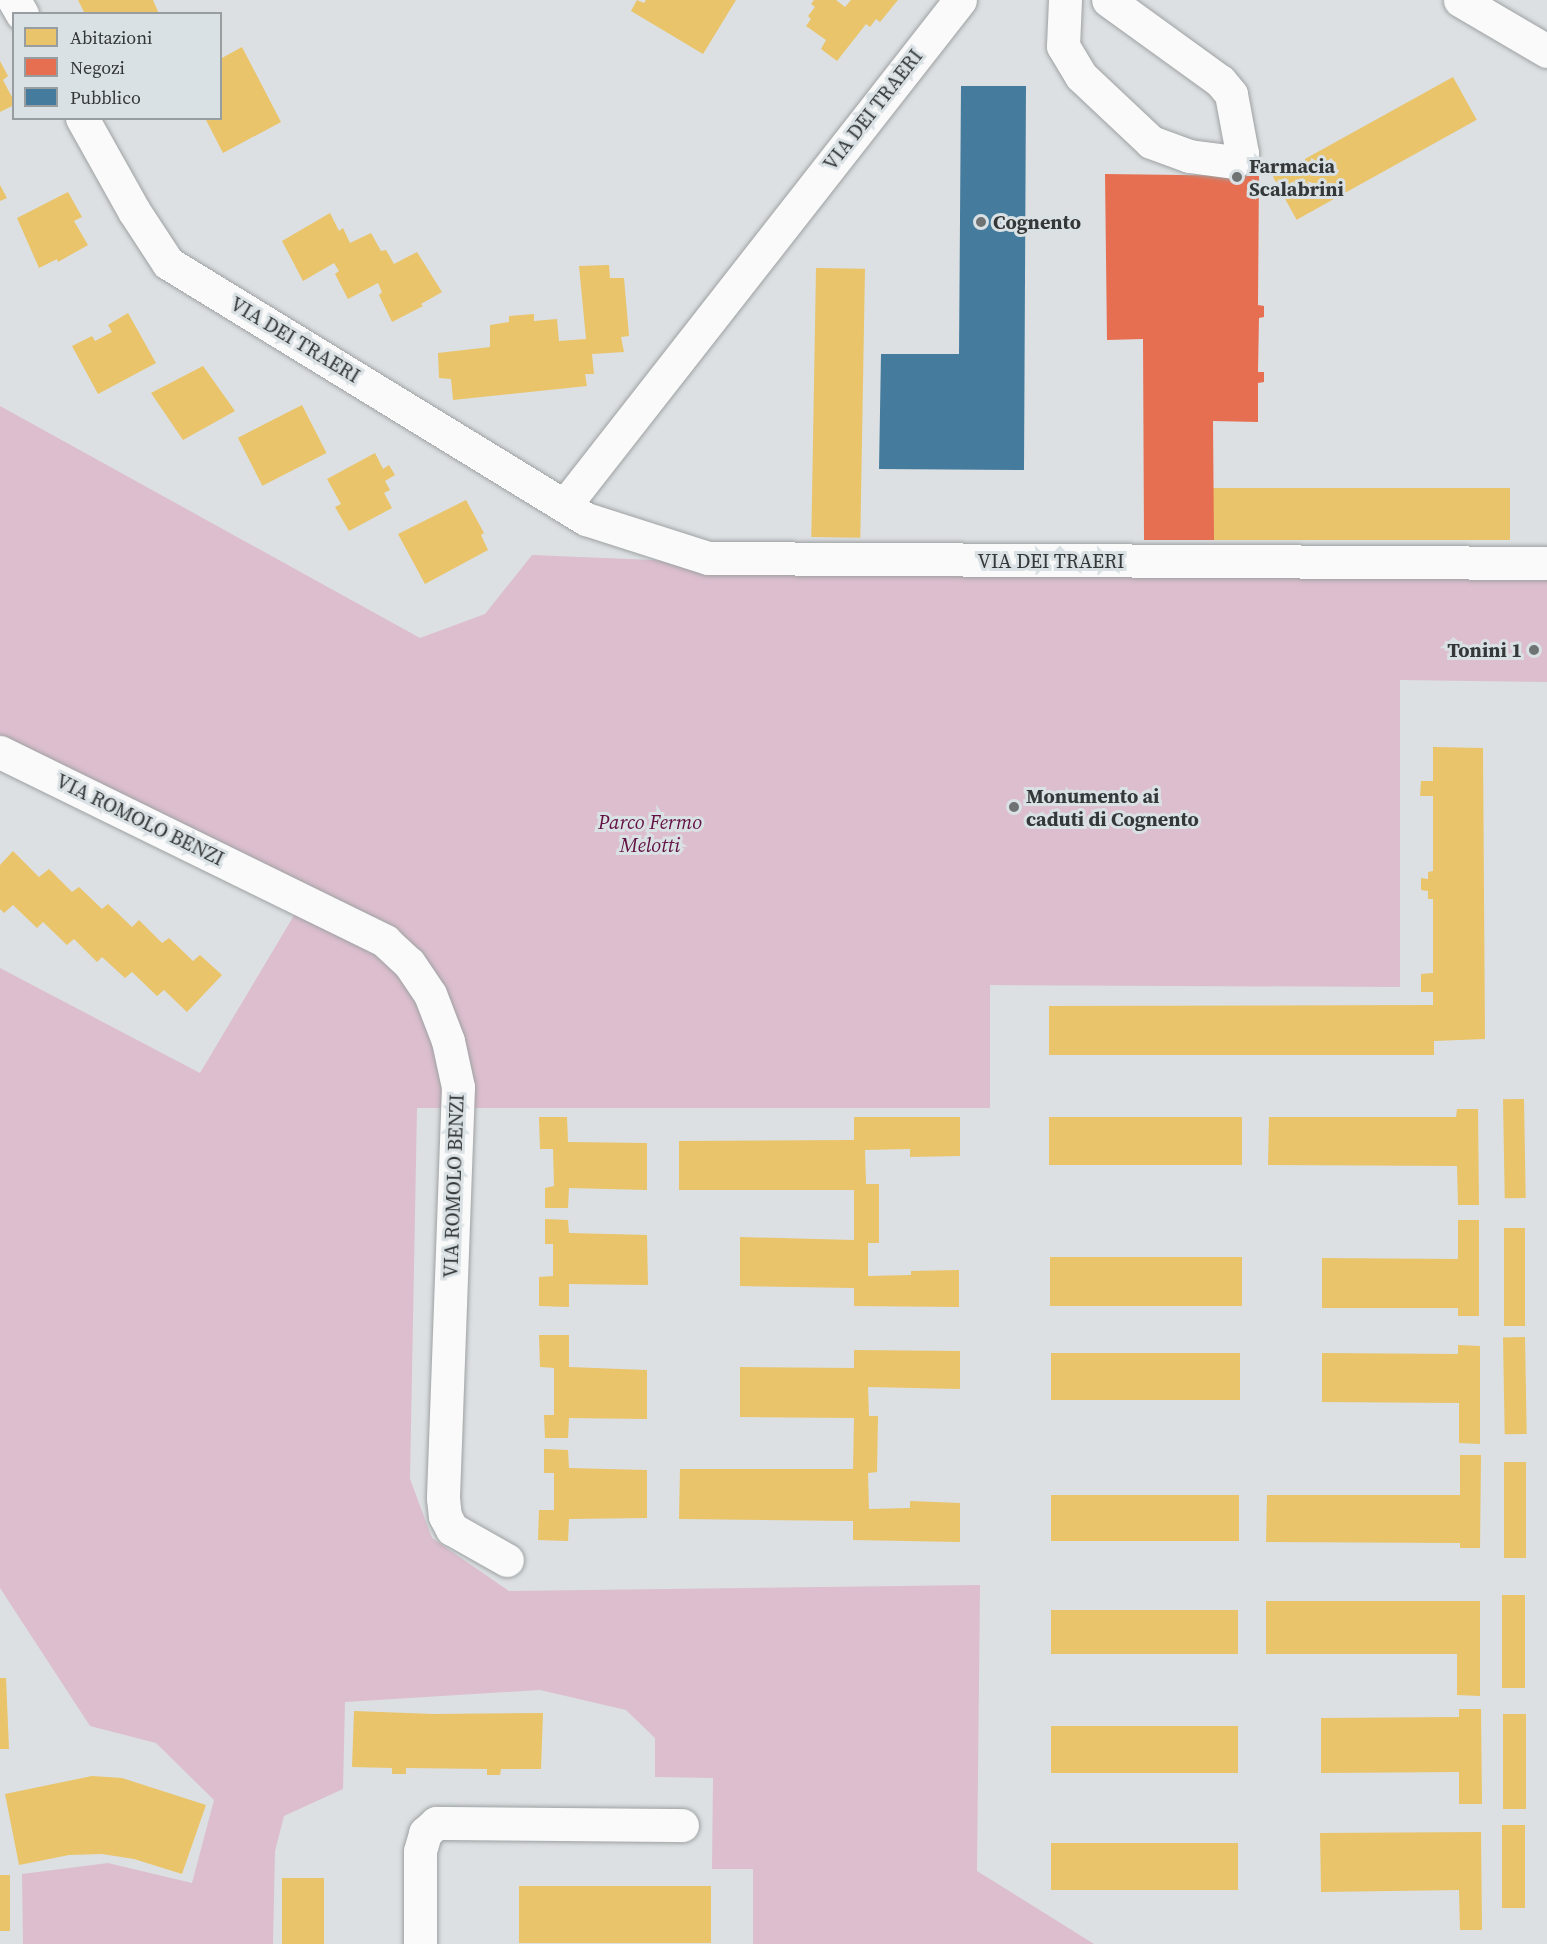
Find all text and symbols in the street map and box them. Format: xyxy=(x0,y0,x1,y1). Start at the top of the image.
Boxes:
legend xyxy=(12,12,222,120)
text: Abitazioni xyxy=(70,25,152,50)
street label: VIA DEI TRAERI xyxy=(818,45,928,175)
text: Negozi xyxy=(70,55,125,80)
text: Pubblico xyxy=(70,85,141,110)
place label: Farmacia Scalabrini xyxy=(1249,154,1344,201)
marker: Farmacia Scalabrini xyxy=(1230,170,1244,184)
place label: Cognento xyxy=(993,210,1081,234)
marker: Cognento xyxy=(974,215,988,229)
street label: VIA DEI TRAERI xyxy=(226,292,364,388)
street label: VIA DEI TRAERI xyxy=(977,549,1125,573)
place label: Tonini 1 xyxy=(1447,638,1522,662)
marker: Tonini 1 xyxy=(1527,643,1541,657)
street label: VIA ROMOLO BENZI xyxy=(52,769,228,871)
place label: Monumento ai caduti di Cognento xyxy=(1026,784,1199,831)
marker: Monumento ai caduti di Cognento xyxy=(1007,800,1021,814)
park label: Parco Fermo Melotti xyxy=(598,810,702,857)
street label: VIA ROMOLO BENZI xyxy=(439,1094,469,1278)

